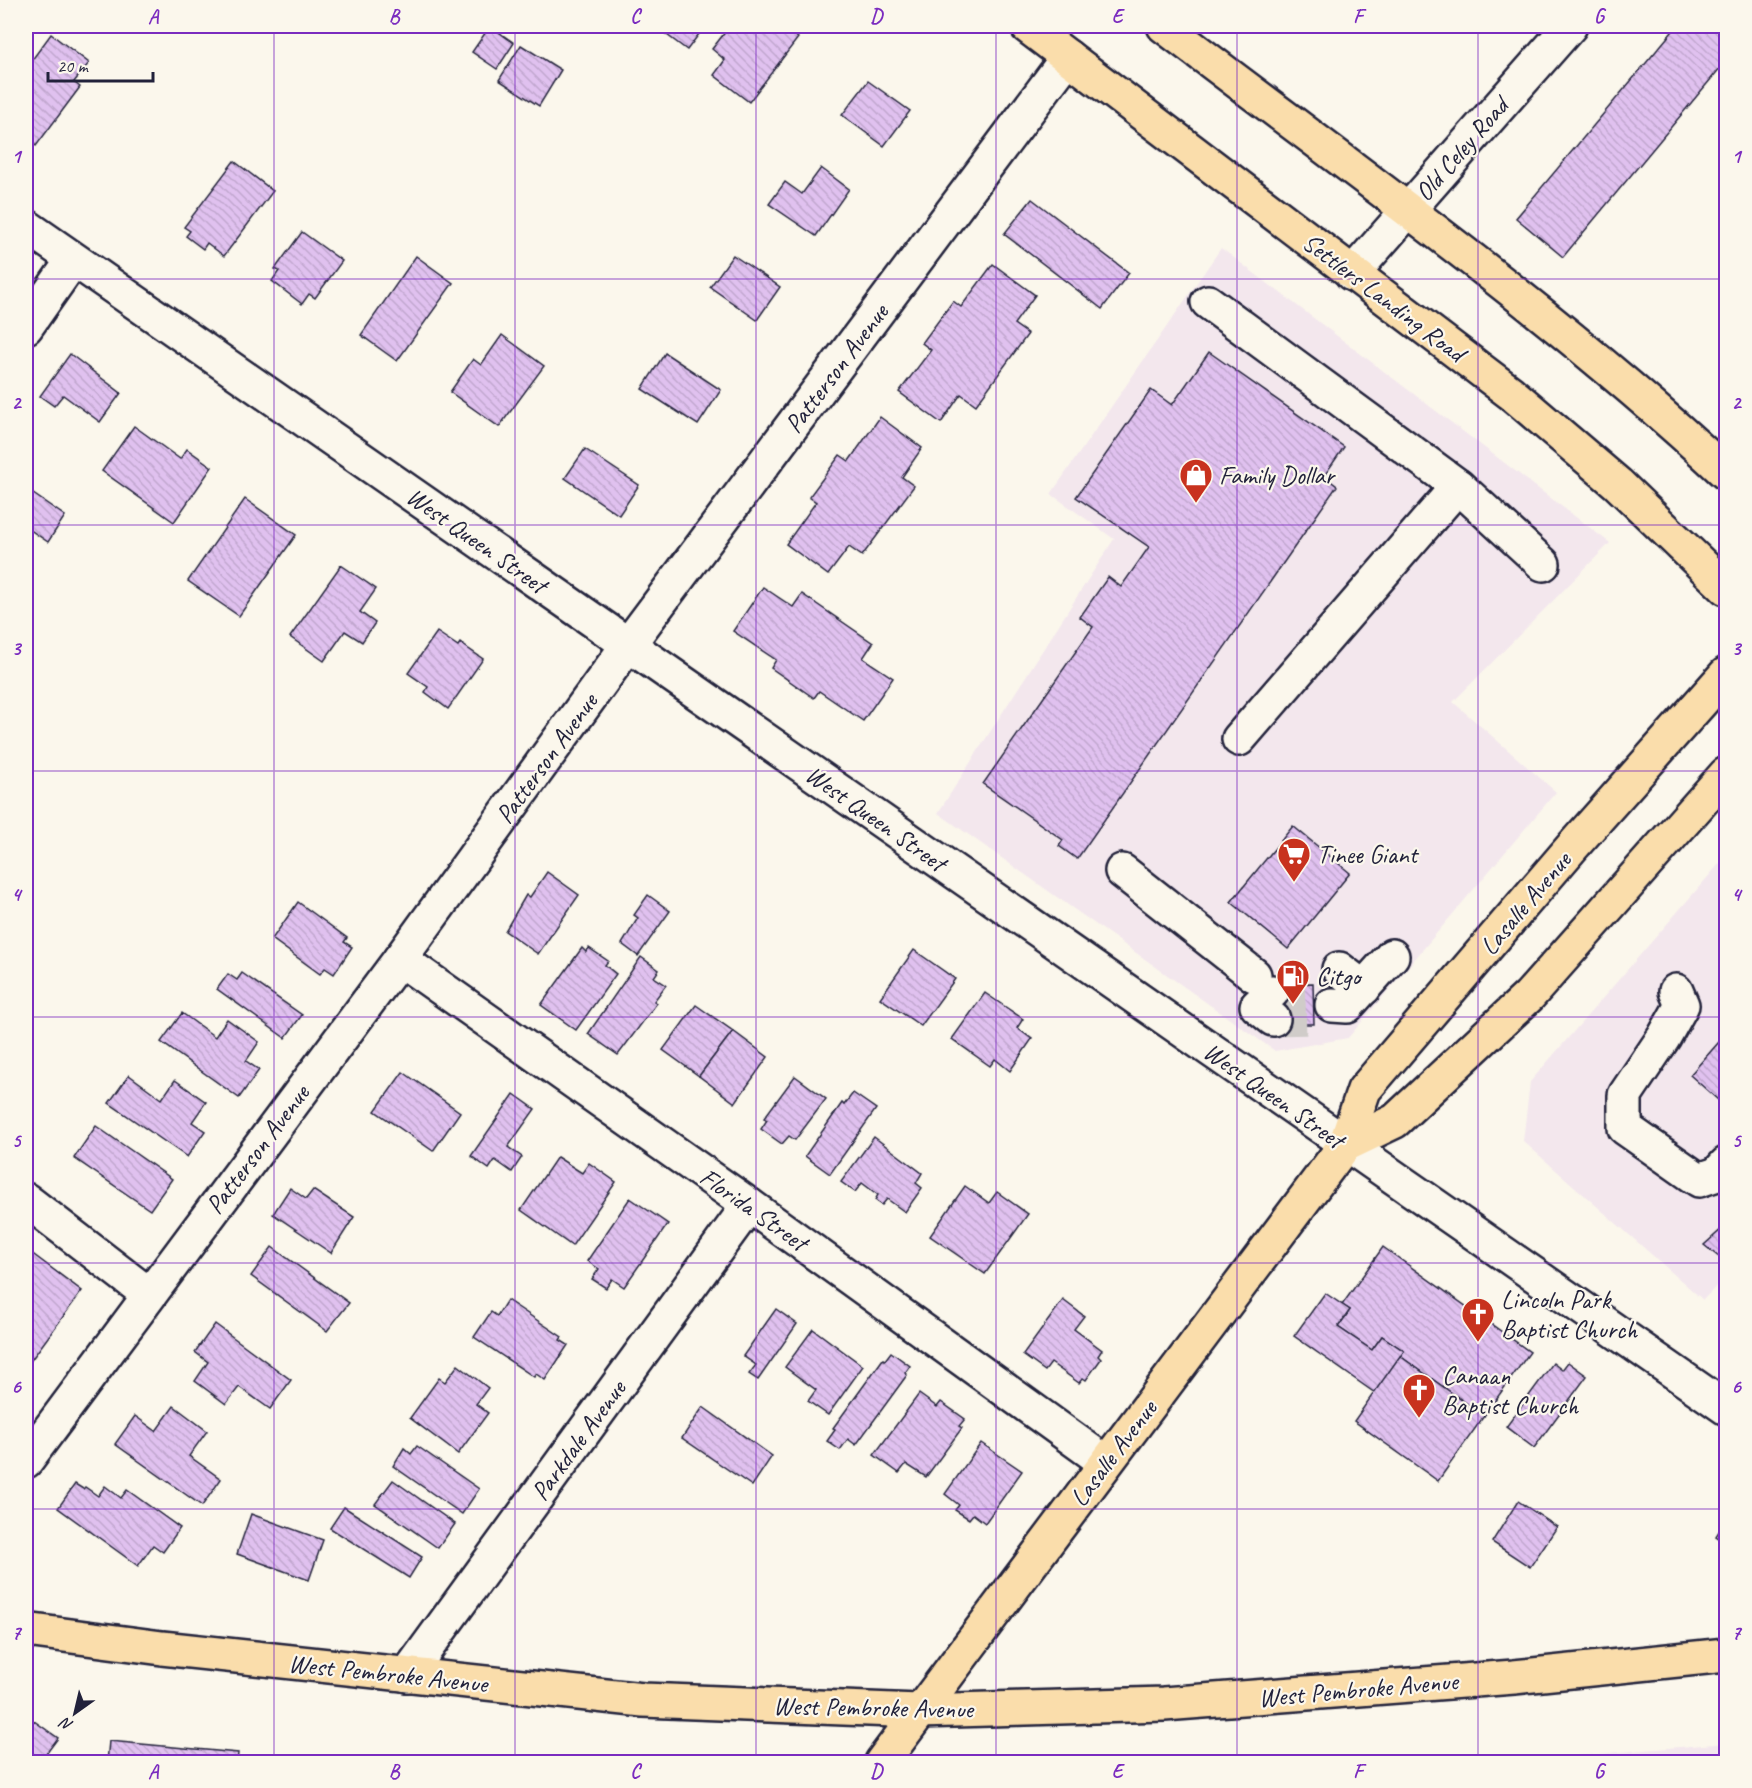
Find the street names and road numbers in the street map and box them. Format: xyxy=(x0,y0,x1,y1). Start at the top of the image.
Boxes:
street label: Old Celey Road xyxy=(1407,88,1518,208)
street label: Settlers Landing Road xyxy=(1296,226,1474,371)
street label: Patterson Avenue xyxy=(777,296,897,439)
street label: West Queen Street xyxy=(400,480,556,603)
street label: Patterson Avenue xyxy=(488,685,606,830)
street label: West Queen Street xyxy=(799,758,955,881)
street label: Lasalle Avenue xyxy=(1473,844,1579,962)
street label: West Queen Street xyxy=(1197,1035,1353,1158)
street label: Patterson Avenue xyxy=(198,1077,318,1220)
street label: Florida Street xyxy=(693,1160,817,1260)
street label: Parkdale Avenue xyxy=(524,1372,634,1507)
street label: Lasalle Avenue xyxy=(1063,1392,1165,1513)
street label: West Pembroke Avenue xyxy=(287,1647,492,1701)
street label: West Pembroke Avenue xyxy=(1257,1664,1462,1715)
street label: West Pembroke Avenue xyxy=(773,1689,976,1726)

